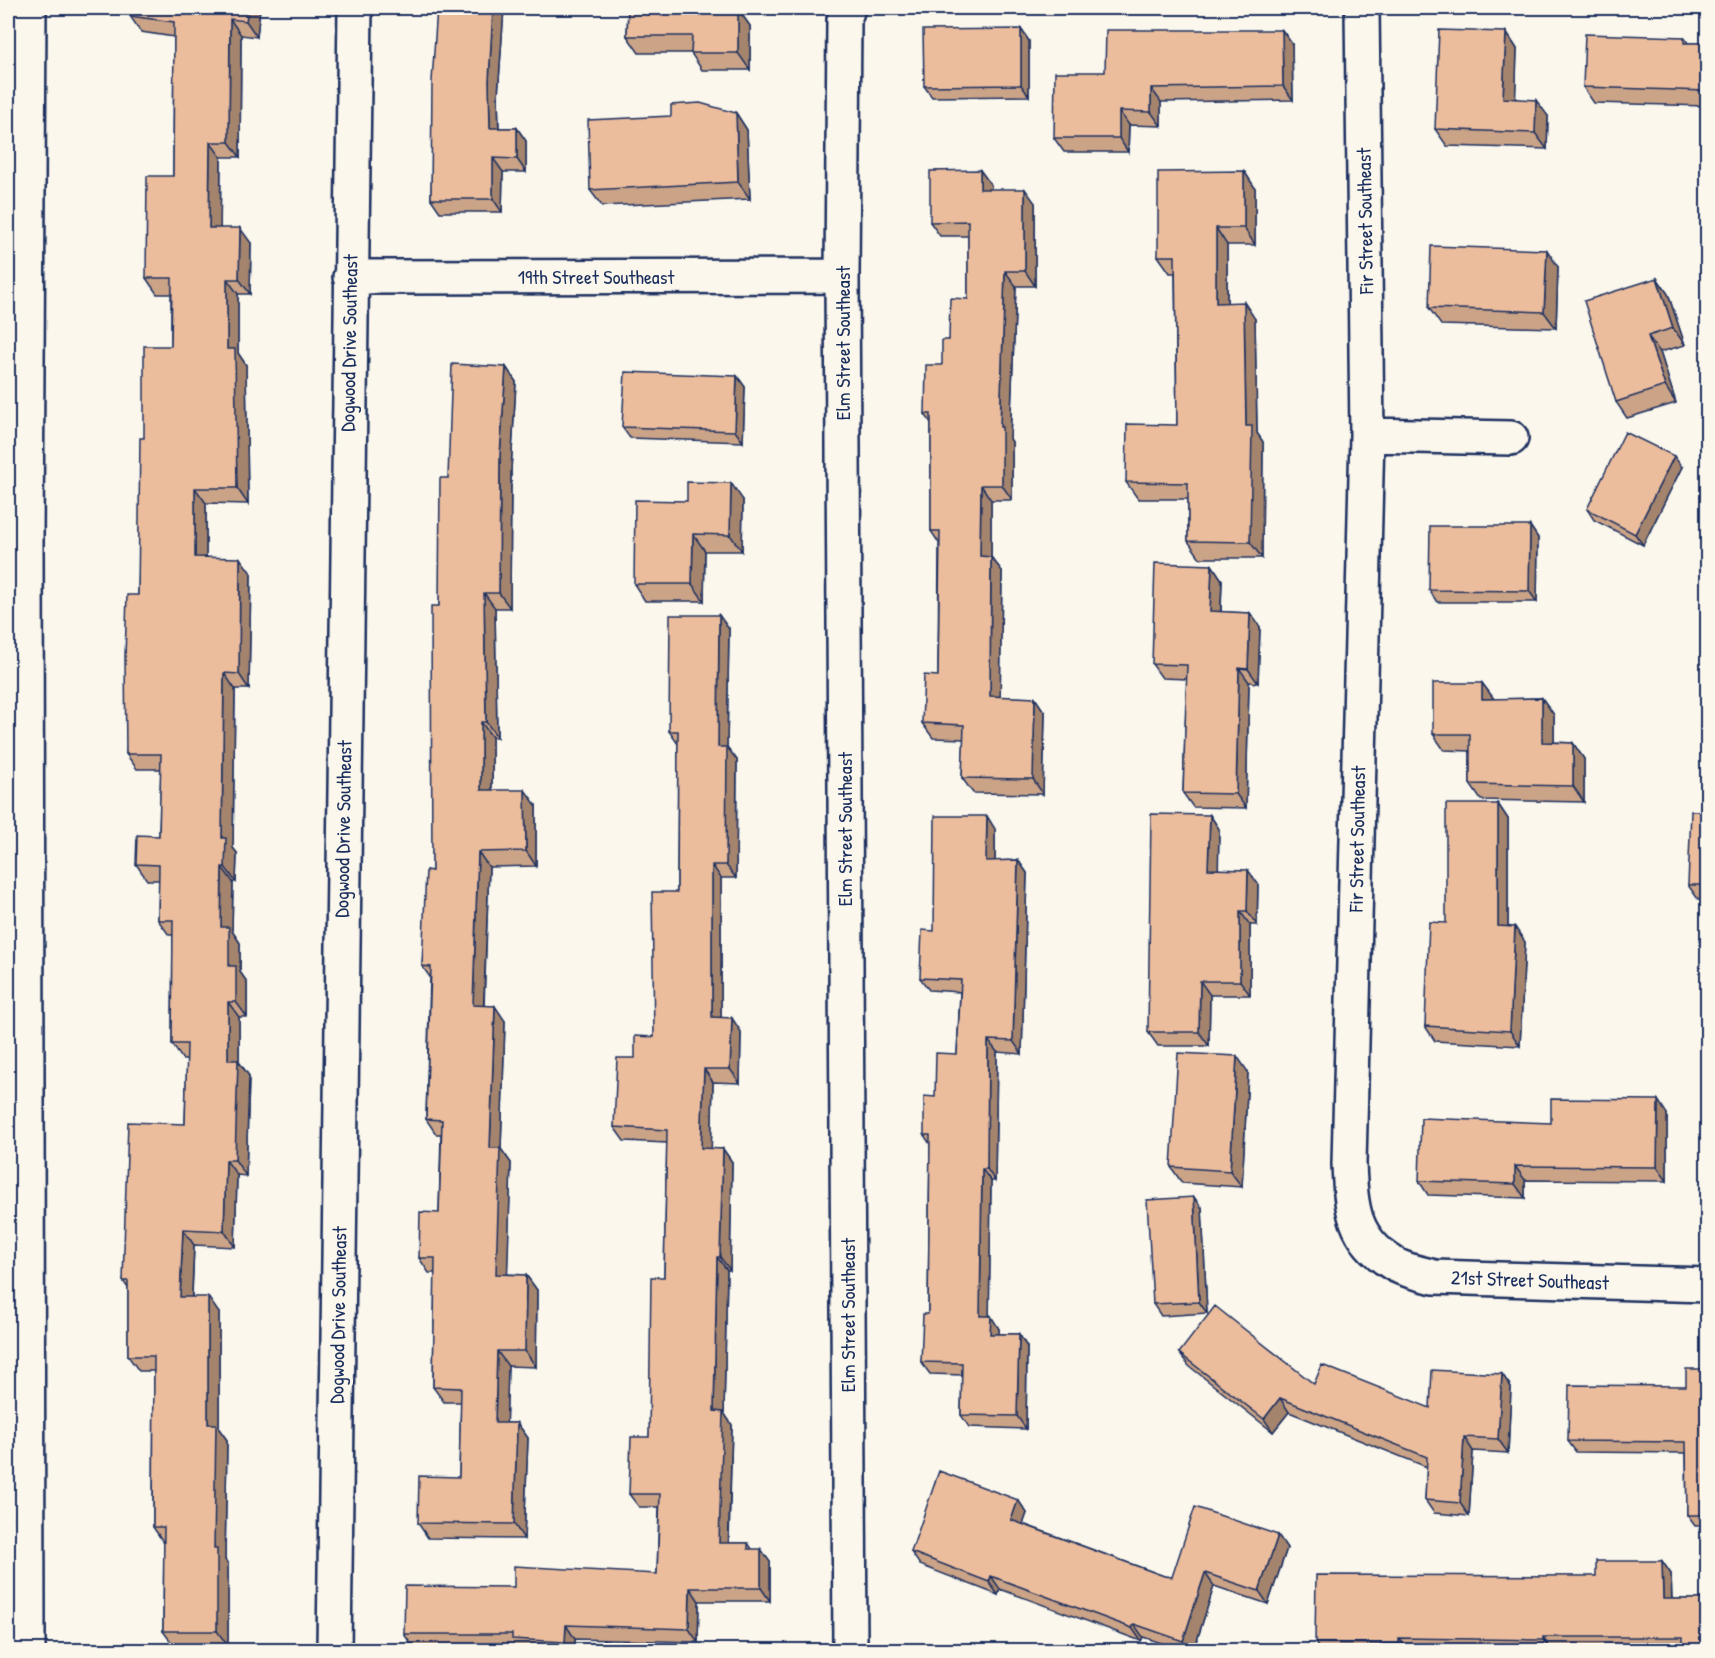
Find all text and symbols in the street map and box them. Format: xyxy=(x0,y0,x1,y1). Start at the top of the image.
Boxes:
street label: Fir Street Southeast xyxy=(1350,146,1379,295)
street label: Dogwood Drive Southeast xyxy=(333,253,364,432)
street label: 19th Street Southeast xyxy=(518,263,675,290)
street label: Elm Street Southeast xyxy=(829,265,856,420)
street label: Dogwood Drive Southeast xyxy=(327,739,358,918)
street label: Elm Street Southeast xyxy=(831,751,858,906)
street label: Fir Street Southeast xyxy=(1342,764,1371,913)
street label: Dogwood Drive Southeast xyxy=(322,1225,353,1404)
street label: Elm Street Southeast xyxy=(834,1237,861,1392)
street label: 21st Street Southeast xyxy=(1451,1263,1610,1296)

